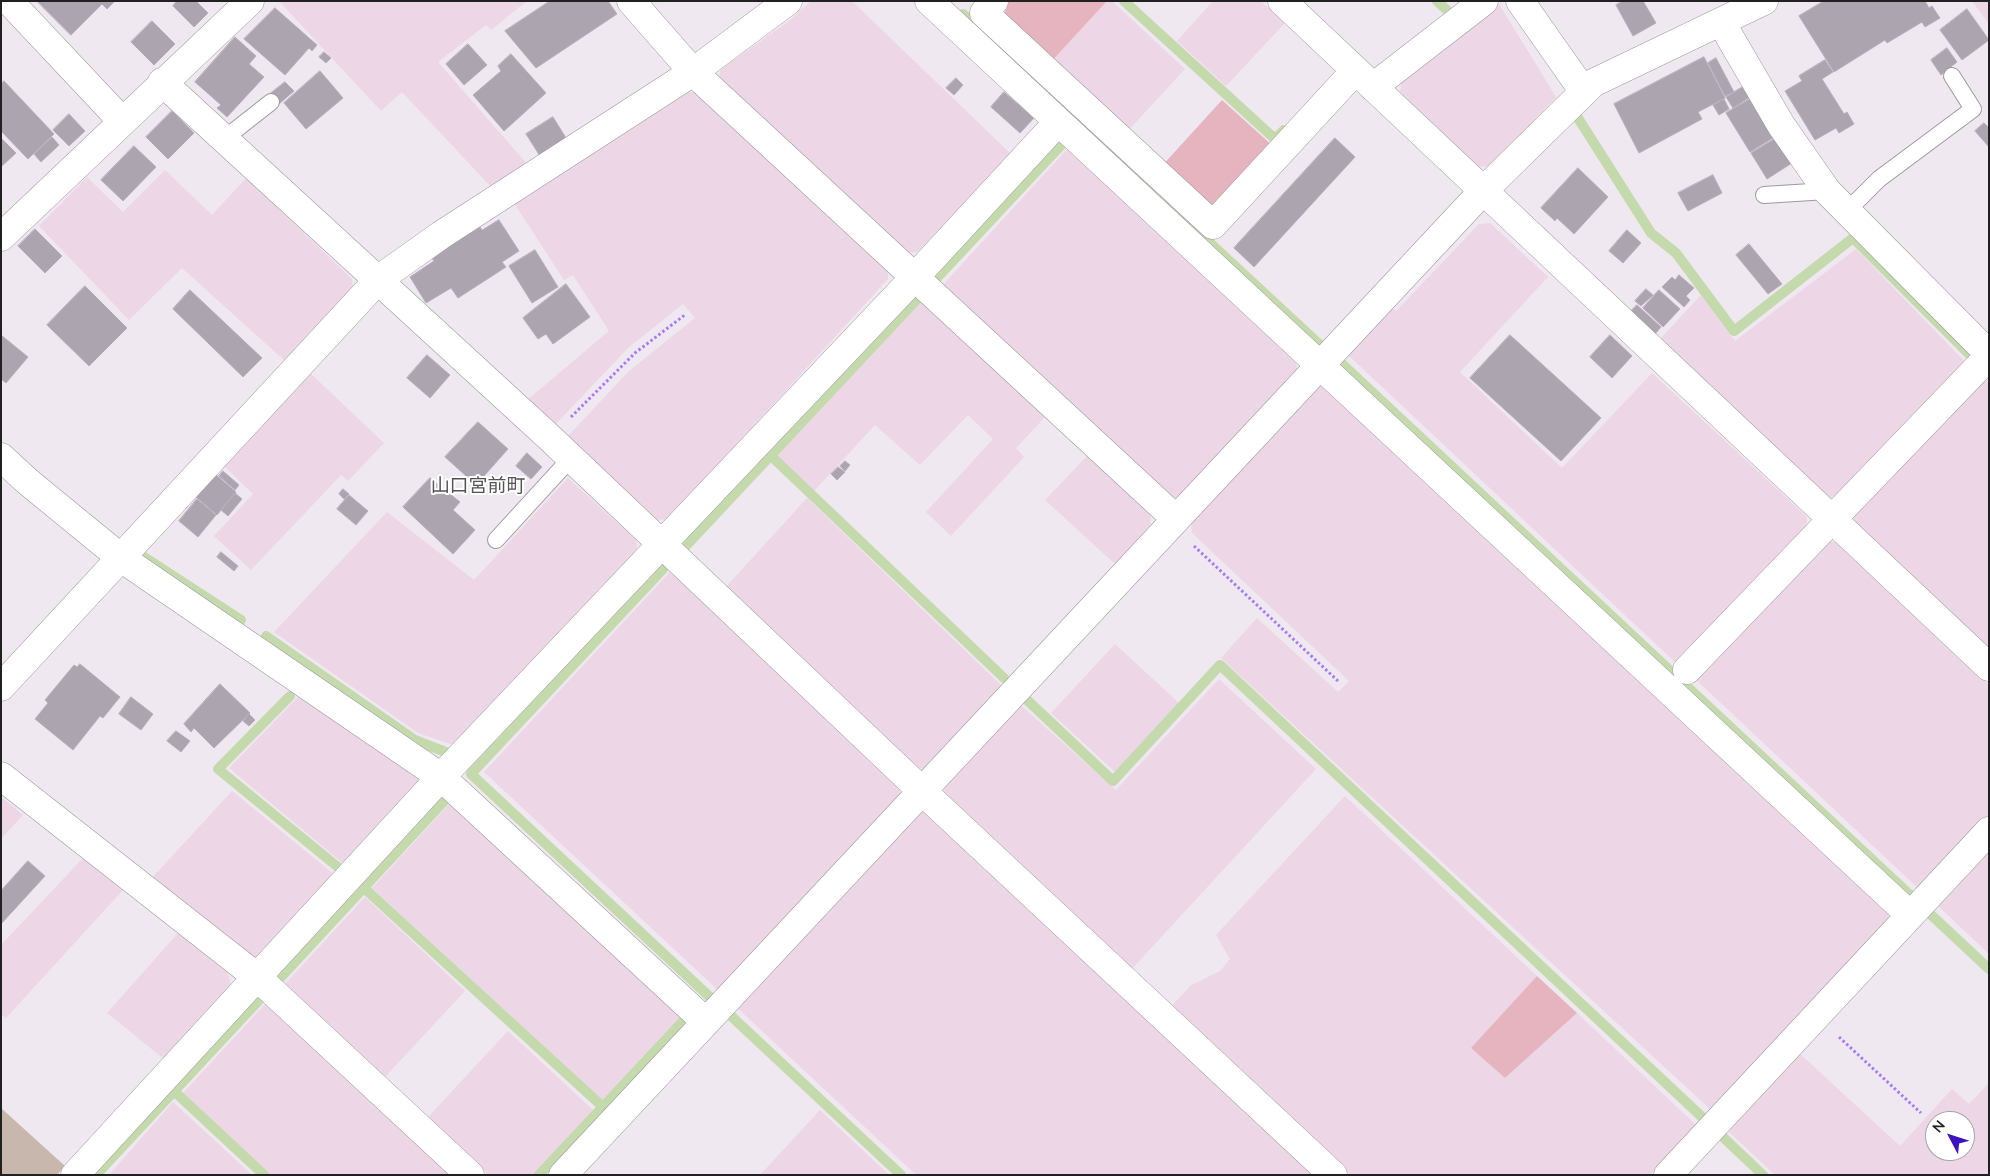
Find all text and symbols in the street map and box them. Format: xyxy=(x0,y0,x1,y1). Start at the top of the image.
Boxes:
district label: 山口宮前町 xyxy=(431,476,525,498)
north arrow xyxy=(1925,1111,1975,1161)
text: N xyxy=(1928,1117,1950,1137)

